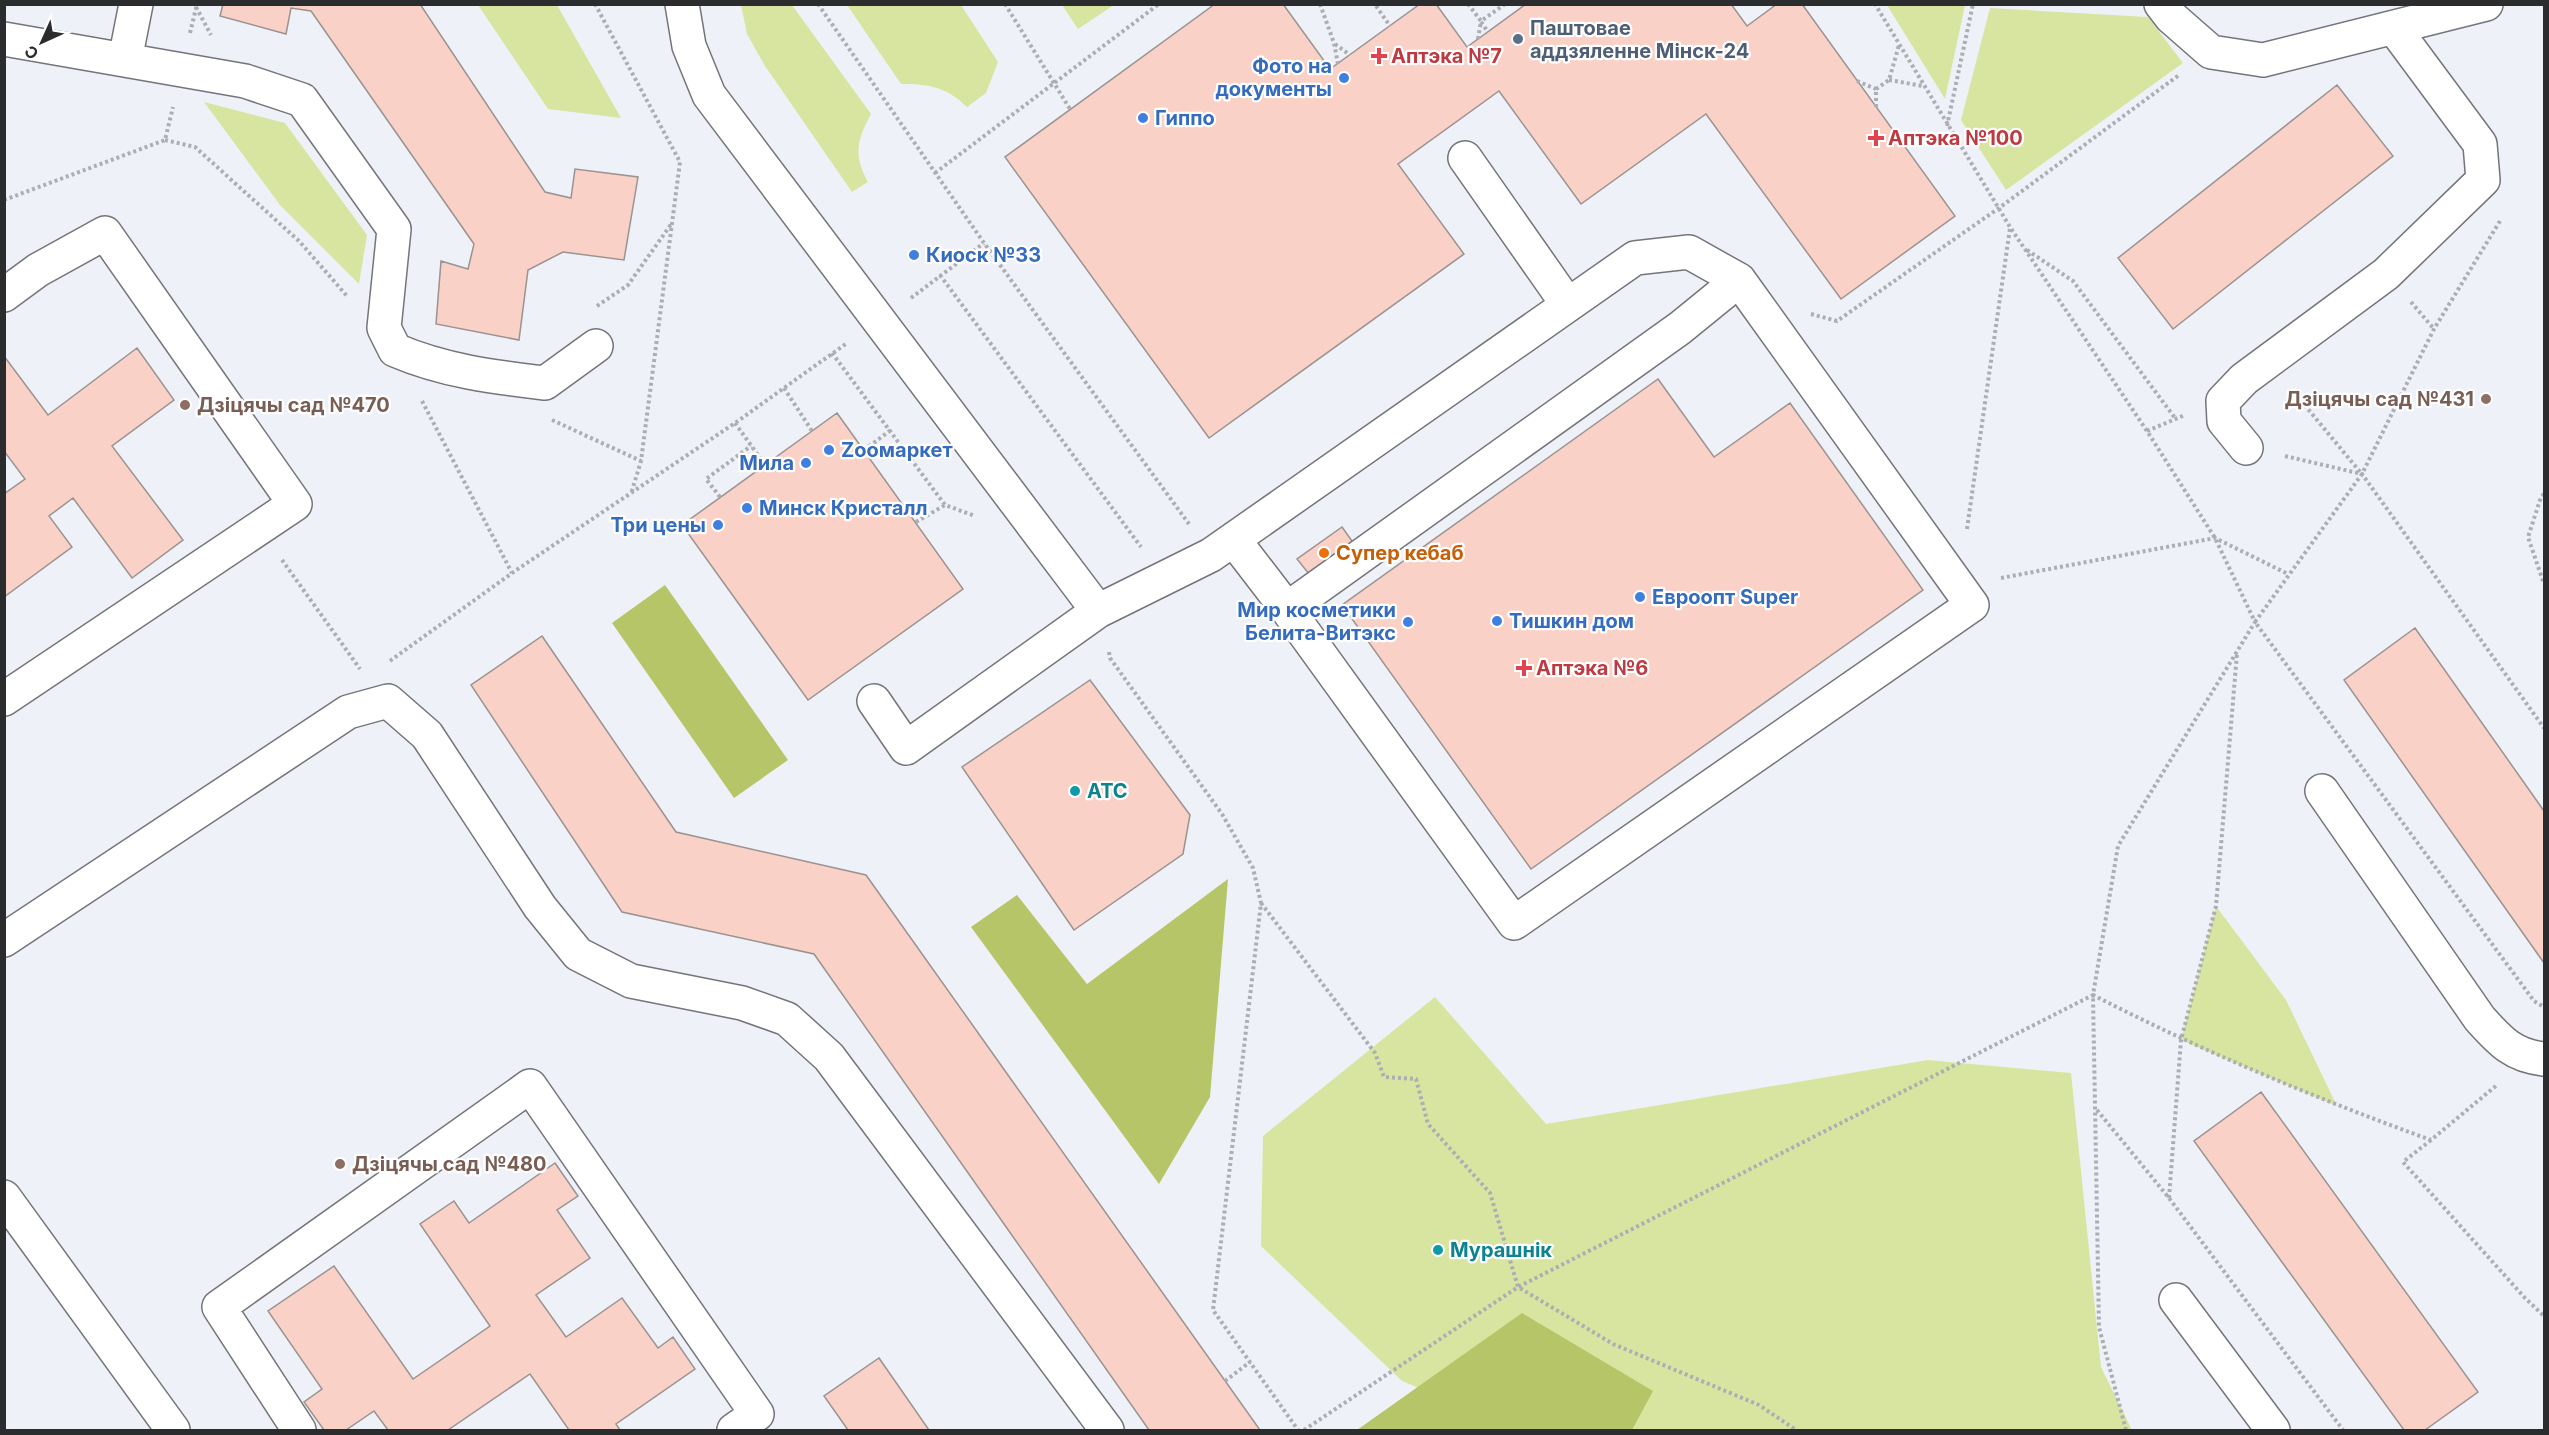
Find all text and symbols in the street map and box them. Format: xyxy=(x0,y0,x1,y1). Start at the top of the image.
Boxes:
north arrow xyxy=(12,12,72,72)
place label: Паштовае аддзяленне Мінск-24 xyxy=(1530,16,1749,63)
marker: Паштовае аддзяленне Мінск-24 xyxy=(1511,32,1525,46)
text: С xyxy=(20,41,43,64)
place label: Аптэка №7 xyxy=(1391,44,1502,68)
marker: Аптэка №7 xyxy=(1372,49,1386,63)
place label: Фото на документы xyxy=(1215,54,1332,101)
marker: Фото на документы xyxy=(1337,71,1351,85)
place label: Гиппо xyxy=(1155,106,1215,130)
marker: Гиппо xyxy=(1136,111,1150,125)
place label: Аптэка №100 xyxy=(1888,126,2023,150)
marker: Аптэка №100 xyxy=(1869,131,1883,145)
place label: Киоск №33 xyxy=(926,243,1041,267)
marker: Киоск №33 xyxy=(907,248,921,262)
place label: Дзіцячы сад №431 xyxy=(2285,387,2474,411)
marker: Дзіцячы сад №431 xyxy=(2479,392,2493,406)
place label: Дзіцячы сад №470 xyxy=(197,393,390,417)
marker: Дзіцячы сад №470 xyxy=(178,398,192,412)
place label: Zooмаркет xyxy=(841,438,953,462)
marker: Zooмаркет xyxy=(822,443,836,457)
place label: Мила xyxy=(739,451,794,475)
marker: Мила xyxy=(799,456,813,470)
place label: Минск Кристалл xyxy=(759,496,928,520)
marker: Минск Кристалл xyxy=(740,501,754,515)
place label: Три цены xyxy=(610,513,706,537)
marker: Три цены xyxy=(711,518,725,532)
place label: Супер кебаб xyxy=(1336,541,1464,565)
marker: Супер кебаб xyxy=(1317,546,1331,560)
place label: Евроопт Super xyxy=(1652,585,1798,609)
marker: Евроопт Super xyxy=(1633,590,1647,604)
place label: Мир косметики Белита-Витэкс xyxy=(1237,598,1396,645)
place label: Тишкин дом xyxy=(1509,609,1634,633)
marker: Тишкин дом xyxy=(1490,614,1504,628)
marker: Мир косметики Белита-Витэкс xyxy=(1401,615,1415,629)
place label: Аптэка №6 xyxy=(1536,656,1648,680)
marker: Аптэка №6 xyxy=(1517,661,1531,675)
place label: АТС xyxy=(1087,779,1128,803)
marker: АТС xyxy=(1068,784,1082,798)
place label: Дзіцячы сад №480 xyxy=(352,1152,546,1176)
marker: Дзіцячы сад №480 xyxy=(333,1157,347,1171)
place label: Мурашнік xyxy=(1450,1238,1552,1262)
marker: Мурашнік xyxy=(1431,1243,1445,1257)

